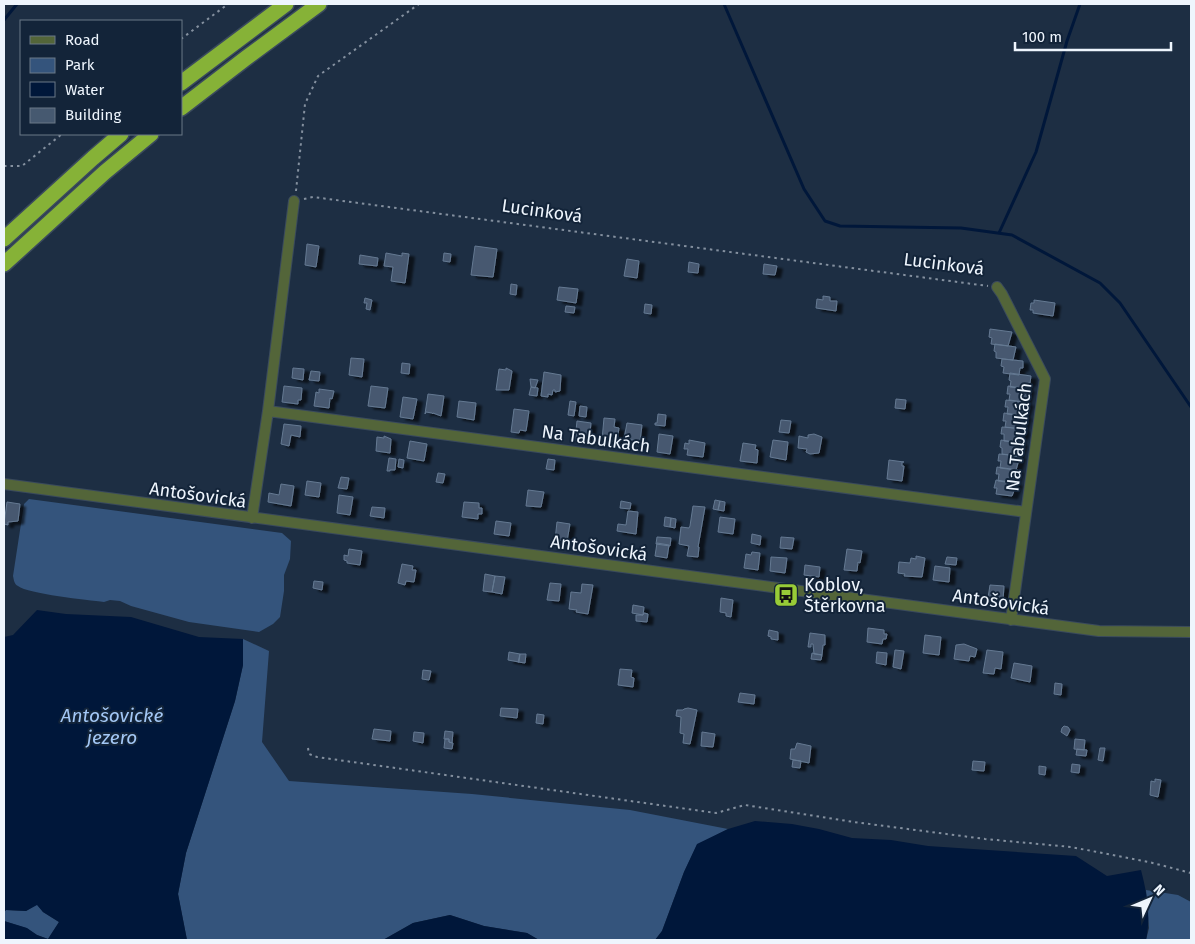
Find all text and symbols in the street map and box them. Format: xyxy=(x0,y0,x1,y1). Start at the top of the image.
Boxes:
legend xyxy=(20,20,182,135)
scale bar xyxy=(1015,20,1171,52)
text: 100 m xyxy=(1022,28,1062,46)
text: Road xyxy=(65,31,100,49)
text: Park xyxy=(65,56,95,74)
text: Water xyxy=(65,81,104,99)
text: Building xyxy=(65,106,121,124)
street label: Lucinková xyxy=(500,194,584,228)
street label: Lucinková xyxy=(902,248,986,280)
street label: Na Tabulkách xyxy=(1001,381,1037,493)
street label: Na Tabulkách xyxy=(540,420,652,458)
street label: Antošovická xyxy=(148,477,248,513)
street label: Antošovická xyxy=(549,530,649,566)
place label: Koblov, Štěrkovna xyxy=(804,574,886,617)
bus stop icon: Koblov, Štěrkovna xyxy=(773,582,799,608)
street label: Antošovická xyxy=(951,584,1051,620)
water label: Antošovické jezero xyxy=(60,704,163,749)
north arrow xyxy=(1125,874,1175,924)
text: N xyxy=(1150,881,1168,900)

